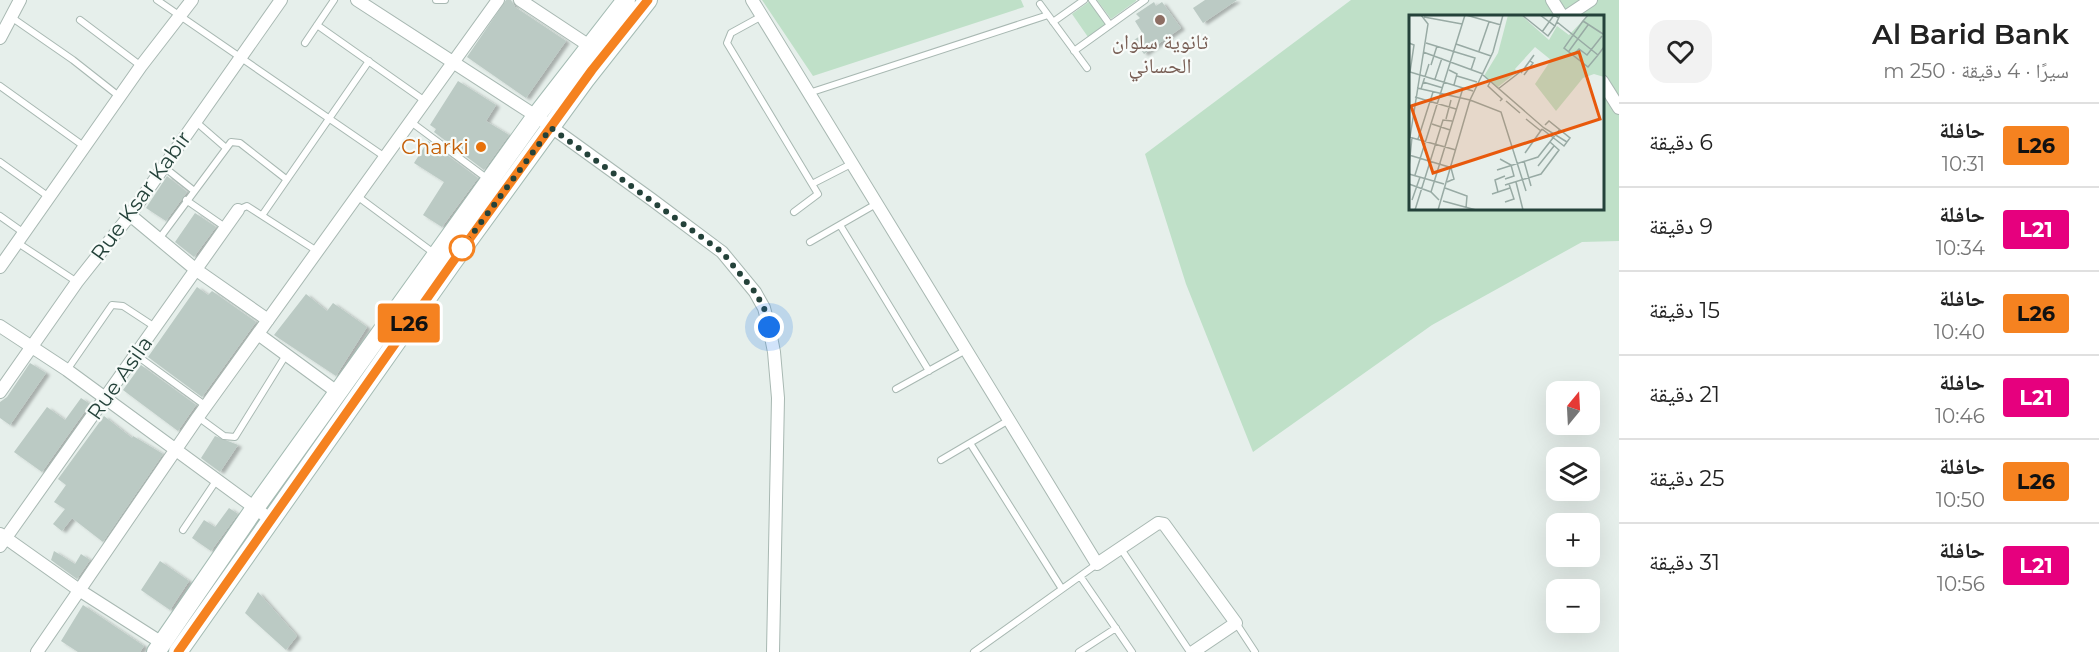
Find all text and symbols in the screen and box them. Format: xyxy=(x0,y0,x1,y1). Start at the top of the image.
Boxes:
marker: ثانوية سلوان الحساني xyxy=(1153,13,1167,27)
inset map xyxy=(1409,15,1604,210)
text: Al Barid Bank xyxy=(1872,17,2069,51)
button: heart xyxy=(1649,20,1712,83)
place label: ثانوية سلوان الحساني xyxy=(1112,29,1208,82)
text: سيرًا · 4 دقيقة · 250 m xyxy=(1883,59,2069,83)
text: حافلة xyxy=(1939,117,1985,144)
street label: Rue Ksar Kabir xyxy=(85,126,196,265)
text: 6 دقيقة xyxy=(1649,129,1713,156)
text: L26 xyxy=(2017,133,2055,158)
place label: Charki xyxy=(401,134,469,159)
marker: Charki xyxy=(474,140,488,154)
text: 10:31 xyxy=(1942,152,1985,176)
text: حافلة xyxy=(1939,201,1985,228)
text: 9 دقيقة xyxy=(1649,213,1713,240)
text: L21 xyxy=(2019,217,2053,242)
unlabelled marker xyxy=(449,235,475,261)
text: 10:34 xyxy=(1936,236,1985,260)
text: حافلة xyxy=(1939,285,1985,312)
text: 15 دقيقة xyxy=(1649,297,1720,324)
text: L26 xyxy=(2017,301,2055,326)
line badge: L26 xyxy=(374,304,444,342)
text: L26 xyxy=(390,311,428,336)
your location xyxy=(754,312,784,342)
text: 10:40 xyxy=(1934,320,1985,344)
street label: Rue Asila xyxy=(82,331,157,424)
text: حافلة xyxy=(1939,369,1985,396)
north arrow xyxy=(1546,381,1600,435)
map controls xyxy=(1546,381,1600,633)
text: 21 دقيقة xyxy=(1649,381,1720,408)
text: L21 xyxy=(2019,385,2053,410)
text: 10:46 xyxy=(1935,404,1985,428)
button: layers xyxy=(1546,447,1600,501)
text: حافلة xyxy=(1939,453,1985,480)
text: 25 دقيقة xyxy=(1649,465,1724,492)
text: L26 xyxy=(2017,469,2055,494)
text: 10:50 xyxy=(1936,488,1985,512)
button: + xyxy=(1546,513,1600,567)
text: حافلة xyxy=(1939,537,1985,564)
text: 31 دقيقة xyxy=(1649,549,1720,576)
text: L21 xyxy=(2019,553,2053,578)
text: 10:56 xyxy=(1937,572,1985,596)
button: − xyxy=(1546,579,1600,633)

